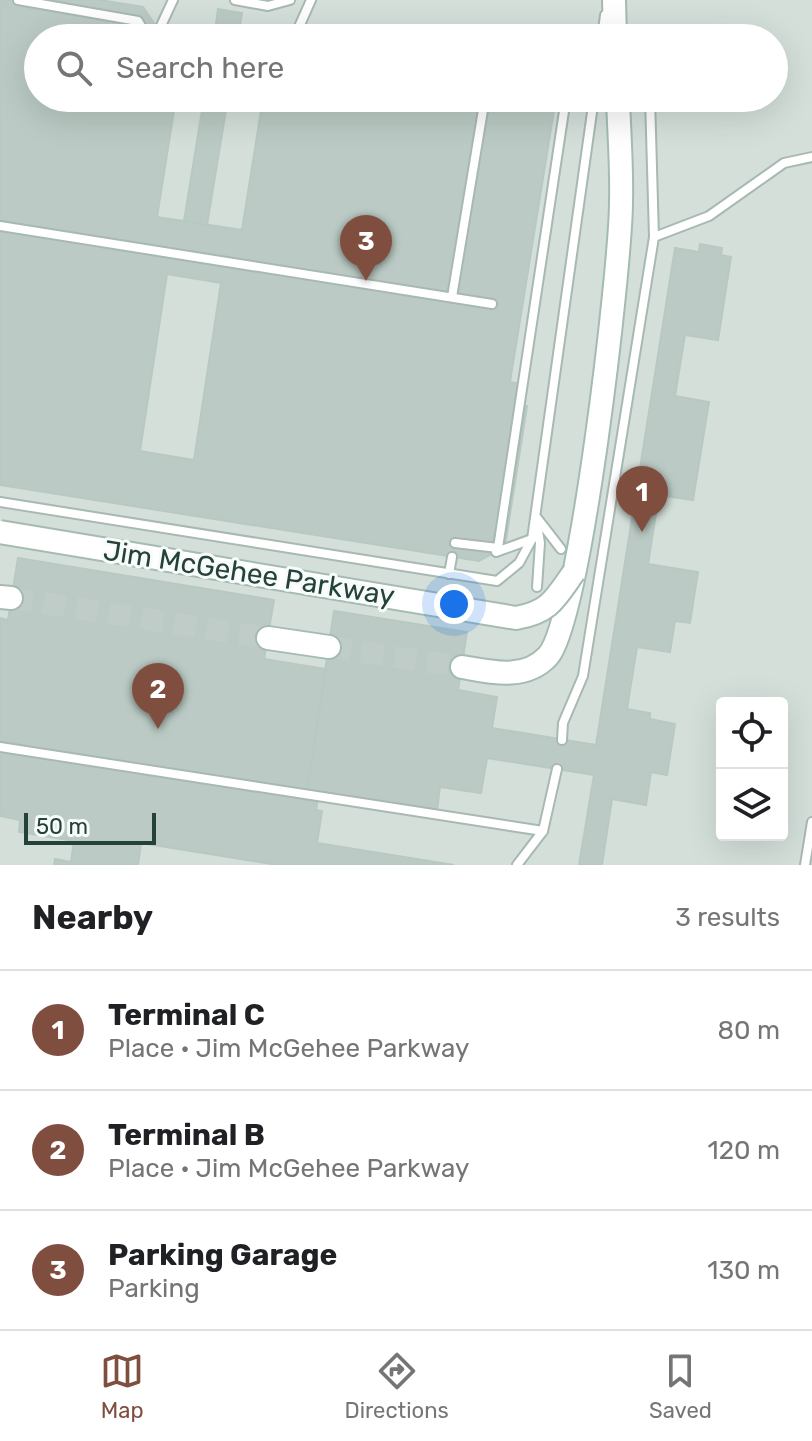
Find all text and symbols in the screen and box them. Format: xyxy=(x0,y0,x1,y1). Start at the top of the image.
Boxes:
search box xyxy=(24,24,788,112)
icon: search xyxy=(52,46,96,90)
text: Search here xyxy=(116,50,284,86)
pin: 3 xyxy=(340,215,392,281)
pin: 1 xyxy=(616,466,668,532)
street label: Jim McGehee Parkway xyxy=(101,534,397,612)
your location xyxy=(434,584,474,624)
pin: 2 xyxy=(132,663,184,729)
map controls xyxy=(716,697,788,841)
button: locate xyxy=(716,697,788,769)
button: layers xyxy=(716,769,788,841)
scale bar xyxy=(24,809,156,845)
text: 50 m xyxy=(36,813,88,840)
text: Nearby xyxy=(32,897,153,938)
text: 3 results xyxy=(675,902,780,933)
text: Terminal C xyxy=(108,997,265,1033)
text: 1 xyxy=(52,1015,64,1046)
text: 80 m xyxy=(717,1015,780,1046)
text: Place · Jim McGehee Parkway xyxy=(108,1033,469,1064)
text: Terminal B xyxy=(108,1117,265,1153)
text: 2 xyxy=(50,1135,66,1166)
text: 120 m xyxy=(708,1135,780,1166)
text: Place · Jim McGehee Parkway xyxy=(108,1153,469,1184)
text: Parking Garage xyxy=(108,1237,337,1273)
text: 3 xyxy=(49,1255,67,1286)
text: 130 m xyxy=(707,1255,780,1286)
text: Parking xyxy=(108,1273,200,1304)
tab: Map xyxy=(100,1349,144,1424)
tab: Directions xyxy=(344,1349,449,1424)
tab: Saved xyxy=(649,1349,712,1424)

